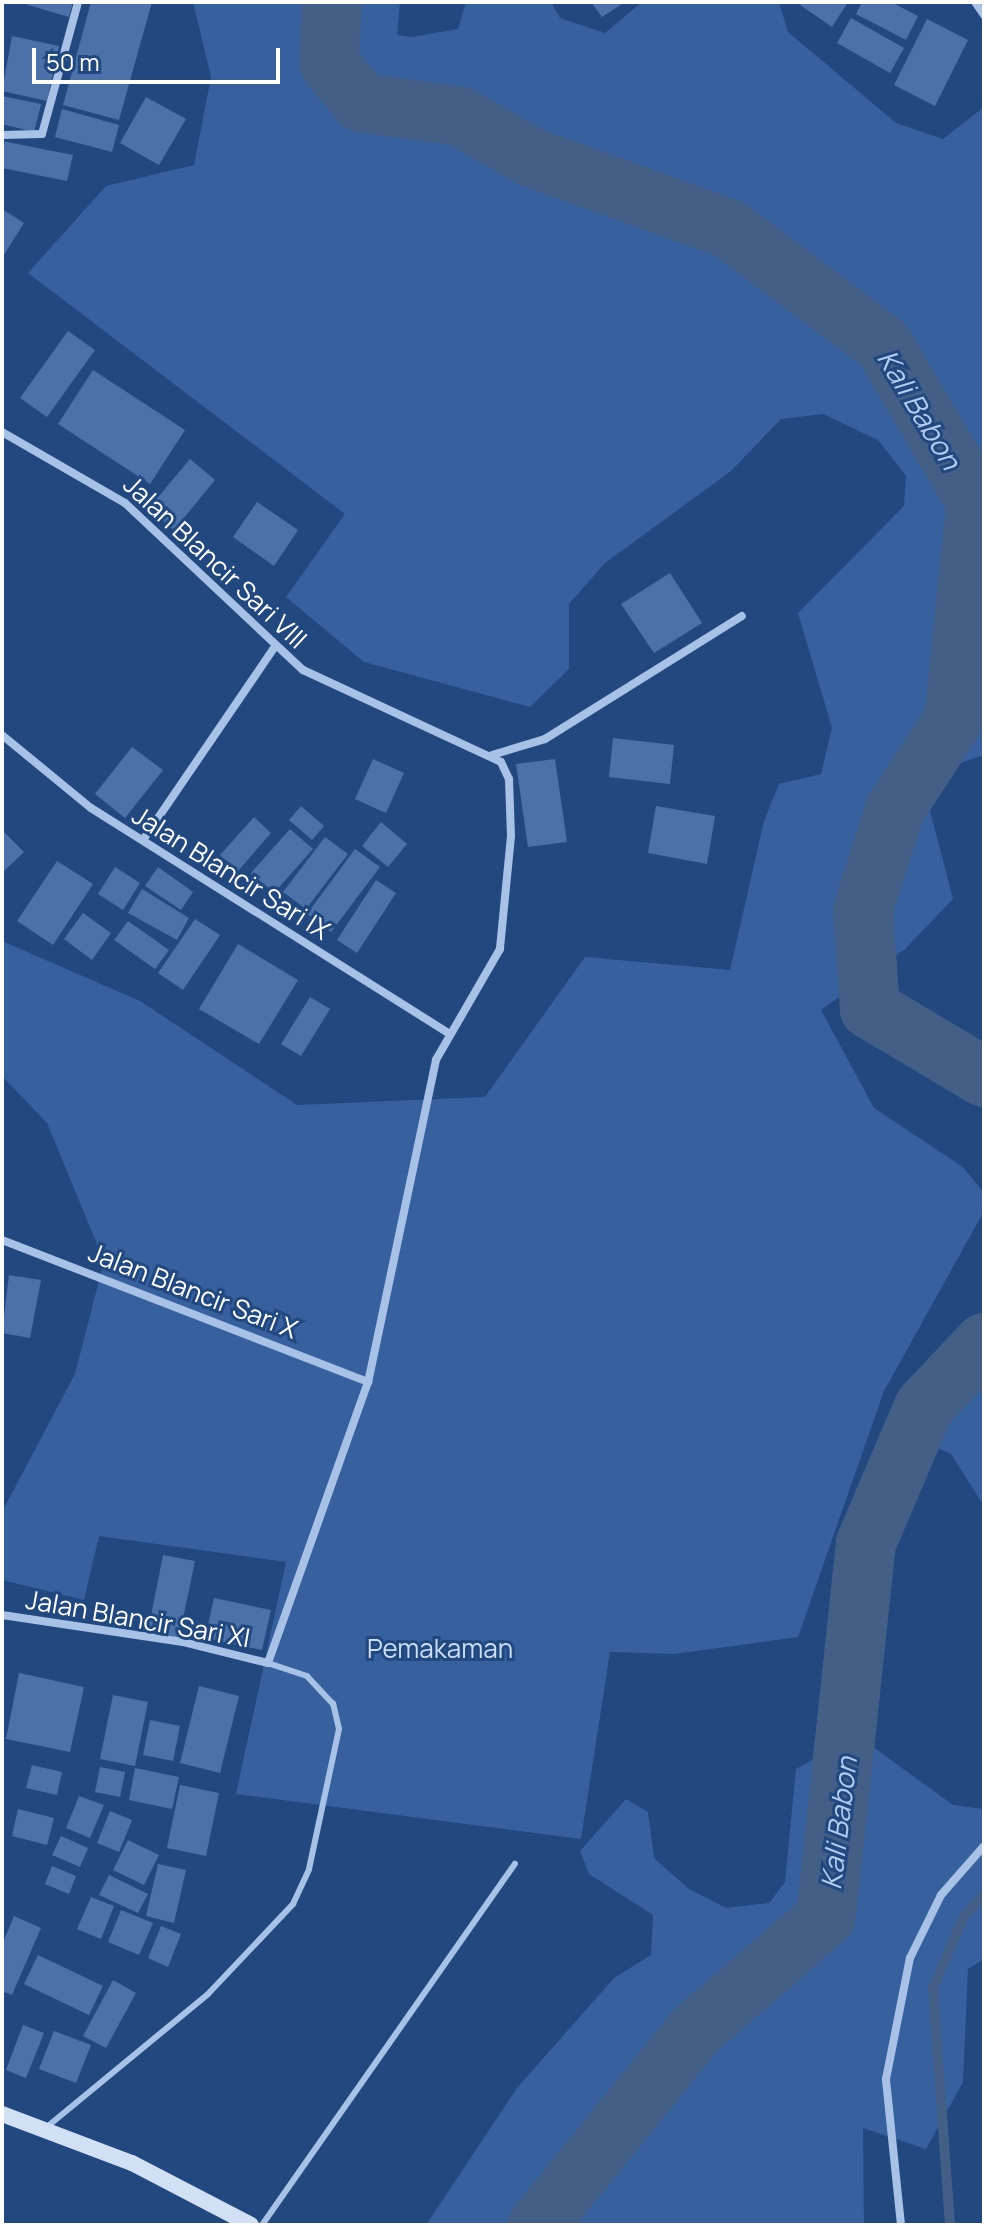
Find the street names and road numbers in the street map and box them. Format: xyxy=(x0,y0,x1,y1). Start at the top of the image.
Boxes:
street label: Jalan Blancir Sari VIII xyxy=(117,469,313,655)
street label: Jalan Blancir Sari IX xyxy=(126,800,336,946)
street label: Jalan Blancir Sari X xyxy=(84,1237,302,1345)
street label: Jalan Blancir Sari XI xyxy=(23,1584,253,1654)

